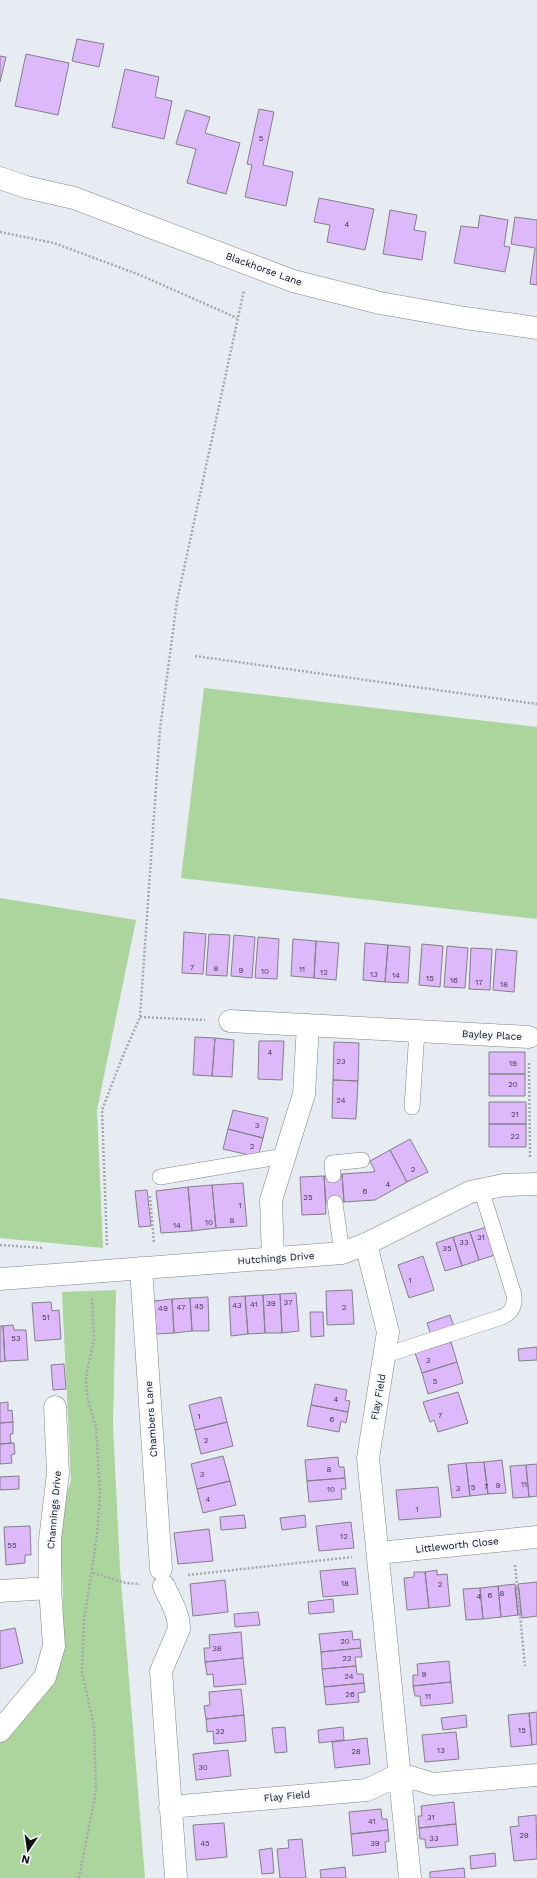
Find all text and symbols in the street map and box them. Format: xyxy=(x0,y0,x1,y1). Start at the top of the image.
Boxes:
house number: 5 xyxy=(259,134,264,143)
house number: 4 xyxy=(345,220,350,229)
street label: Blackhorse Lane xyxy=(224,250,304,288)
house number: 7 xyxy=(190,963,195,972)
house number: 8 xyxy=(214,964,219,973)
house number: 11 xyxy=(299,965,305,974)
house number: 9 xyxy=(239,966,244,975)
house number: 10 xyxy=(261,967,269,976)
house number: 12 xyxy=(320,968,328,977)
house number: 13 xyxy=(370,970,378,979)
house number: 14 xyxy=(392,971,400,980)
house number: 15 xyxy=(426,974,434,983)
house number: 16 xyxy=(450,976,458,985)
house number: 17 xyxy=(475,978,483,987)
house number: 18 xyxy=(500,980,508,989)
street label: Bayley Place xyxy=(462,1028,523,1042)
house number: 4 xyxy=(268,1048,273,1057)
house number: 23 xyxy=(336,1057,346,1066)
house number: 19 xyxy=(509,1059,517,1068)
house number: 20 xyxy=(508,1080,518,1089)
house number: 24 xyxy=(336,1096,346,1105)
house number: 21 xyxy=(511,1110,519,1119)
house number: 3 xyxy=(255,1121,260,1130)
house number: 22 xyxy=(510,1132,520,1141)
house number: 2 xyxy=(250,1142,255,1151)
house number: 2 xyxy=(411,1165,416,1174)
house number: 4 xyxy=(386,1180,391,1189)
house number: 6 xyxy=(363,1187,368,1196)
house number: 25 xyxy=(303,1193,313,1202)
house number: 1 xyxy=(238,1201,242,1210)
house number: 8 xyxy=(230,1216,235,1225)
house number: 10 xyxy=(205,1218,213,1227)
house number: 14 xyxy=(173,1221,181,1230)
house number: 31 xyxy=(477,1233,485,1242)
house number: 33 xyxy=(459,1238,469,1247)
house number: 35 xyxy=(442,1244,452,1253)
street label: Hutchings Drive xyxy=(237,1250,315,1266)
house number: 1 xyxy=(408,1276,412,1285)
house number: 37 xyxy=(284,1298,293,1307)
house number: 39 xyxy=(266,1299,276,1308)
house number: 41 xyxy=(250,1300,258,1309)
house number: 43 xyxy=(232,1301,242,1310)
house number: 45 xyxy=(194,1302,204,1311)
house number: 47 xyxy=(177,1303,186,1312)
house number: 2 xyxy=(342,1303,347,1312)
house number: 49 xyxy=(158,1304,168,1313)
house number: 51 xyxy=(42,1313,50,1322)
house number: 53 xyxy=(11,1334,21,1343)
house number: 3 xyxy=(426,1356,431,1365)
street label: Flay Field xyxy=(369,1373,387,1421)
house number: 5 xyxy=(433,1377,438,1386)
street label: Chambers Lane xyxy=(143,1380,159,1458)
house number: 4 xyxy=(334,1395,339,1404)
house number: 7 xyxy=(438,1411,443,1420)
house number: 1 xyxy=(197,1412,201,1421)
house number: 6 xyxy=(330,1415,335,1424)
house number: 2 xyxy=(204,1436,209,1445)
house number: 8 xyxy=(327,1465,332,1474)
street label: Channings Drive xyxy=(45,1470,63,1550)
house number: 3 xyxy=(200,1470,205,1479)
house number: 11 xyxy=(521,1480,527,1489)
house number: 9 xyxy=(496,1481,501,1490)
house number: 7 xyxy=(484,1482,489,1491)
house number: 5 xyxy=(471,1483,476,1492)
house number: 3 xyxy=(456,1484,461,1493)
house number: 10 xyxy=(327,1485,335,1494)
house number: 4 xyxy=(206,1495,211,1504)
house number: 1 xyxy=(415,1505,419,1514)
house number: 12 xyxy=(340,1532,348,1541)
street label: Littleworth Close xyxy=(415,1535,499,1555)
house number: 55 xyxy=(7,1541,17,1550)
house number: 18 xyxy=(341,1579,349,1588)
house number: 2 xyxy=(438,1580,443,1589)
house number: 8 xyxy=(500,1589,505,1598)
house number: 6 xyxy=(488,1591,493,1600)
house number: 4 xyxy=(477,1592,482,1601)
house number: 20 xyxy=(340,1637,350,1646)
house number: 38 xyxy=(212,1644,222,1653)
house number: 22 xyxy=(342,1654,352,1663)
house number: 9 xyxy=(422,1670,427,1679)
house number: 24 xyxy=(344,1672,354,1681)
house number: 26 xyxy=(345,1690,355,1699)
house number: 11 xyxy=(425,1692,431,1701)
house number: 15 xyxy=(518,1726,526,1735)
house number: 32 xyxy=(215,1727,225,1736)
house number: 13 xyxy=(437,1746,445,1755)
house number: 28 xyxy=(351,1747,361,1756)
house number: 30 xyxy=(198,1763,208,1772)
street label: Flay Field xyxy=(263,1788,311,1804)
house number: 31 xyxy=(427,1813,435,1822)
house number: 41 xyxy=(368,1817,376,1826)
north arrow xyxy=(8,1830,48,1870)
house number: 29 xyxy=(519,1831,529,1840)
house number: 33 xyxy=(429,1834,439,1843)
house number: 45 xyxy=(200,1839,210,1848)
house number: 39 xyxy=(370,1839,380,1848)
text: N xyxy=(20,1852,31,1867)

